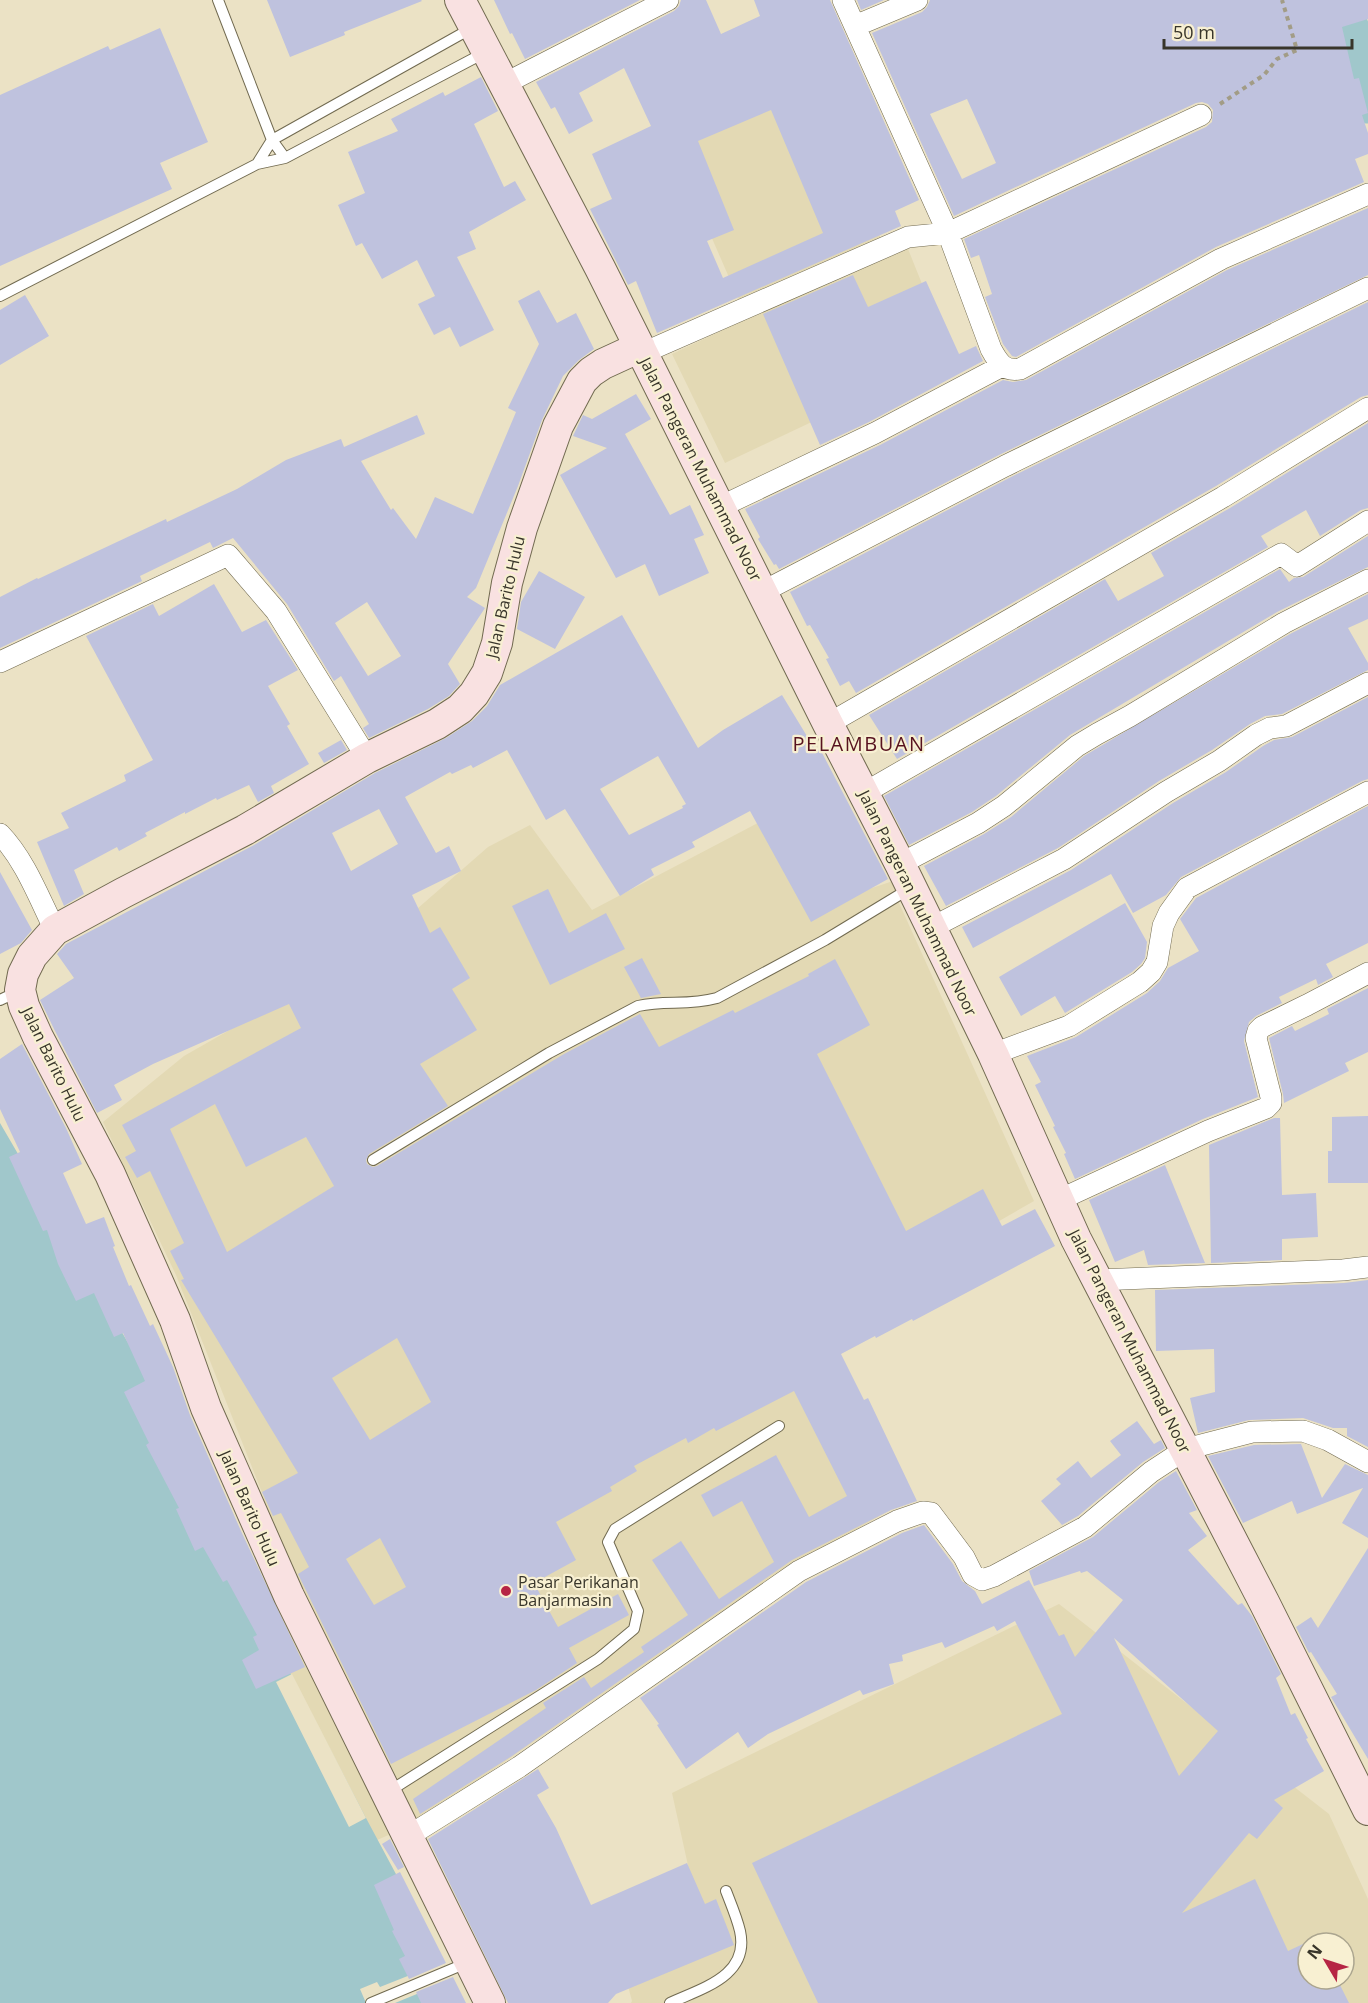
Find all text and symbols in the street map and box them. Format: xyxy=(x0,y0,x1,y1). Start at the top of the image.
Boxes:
scale bar xyxy=(1164,12,1352,50)
text: 50 m xyxy=(1173,20,1215,44)
street label: Jalan Pangeran Muhammad Noor xyxy=(634,351,767,585)
street label: Jalan Barito Hulu xyxy=(480,534,530,662)
district label: PELAMBUAN xyxy=(793,730,925,757)
street label: Jalan Pangeran Muhammad Noor xyxy=(853,785,983,1020)
street label: Jalan Barito Hulu xyxy=(16,1001,91,1125)
street label: Jalan Pangeran Muhammad Noor xyxy=(1063,1223,1196,1457)
street label: Jalan Barito Hulu xyxy=(214,1445,285,1569)
place label: Pasar Perikanan Banjarmasin xyxy=(518,1571,639,1611)
marker: Pasar Perikanan Banjarmasin xyxy=(499,1584,513,1598)
north arrow xyxy=(1296,1931,1356,1991)
text: N xyxy=(1302,1940,1327,1964)

